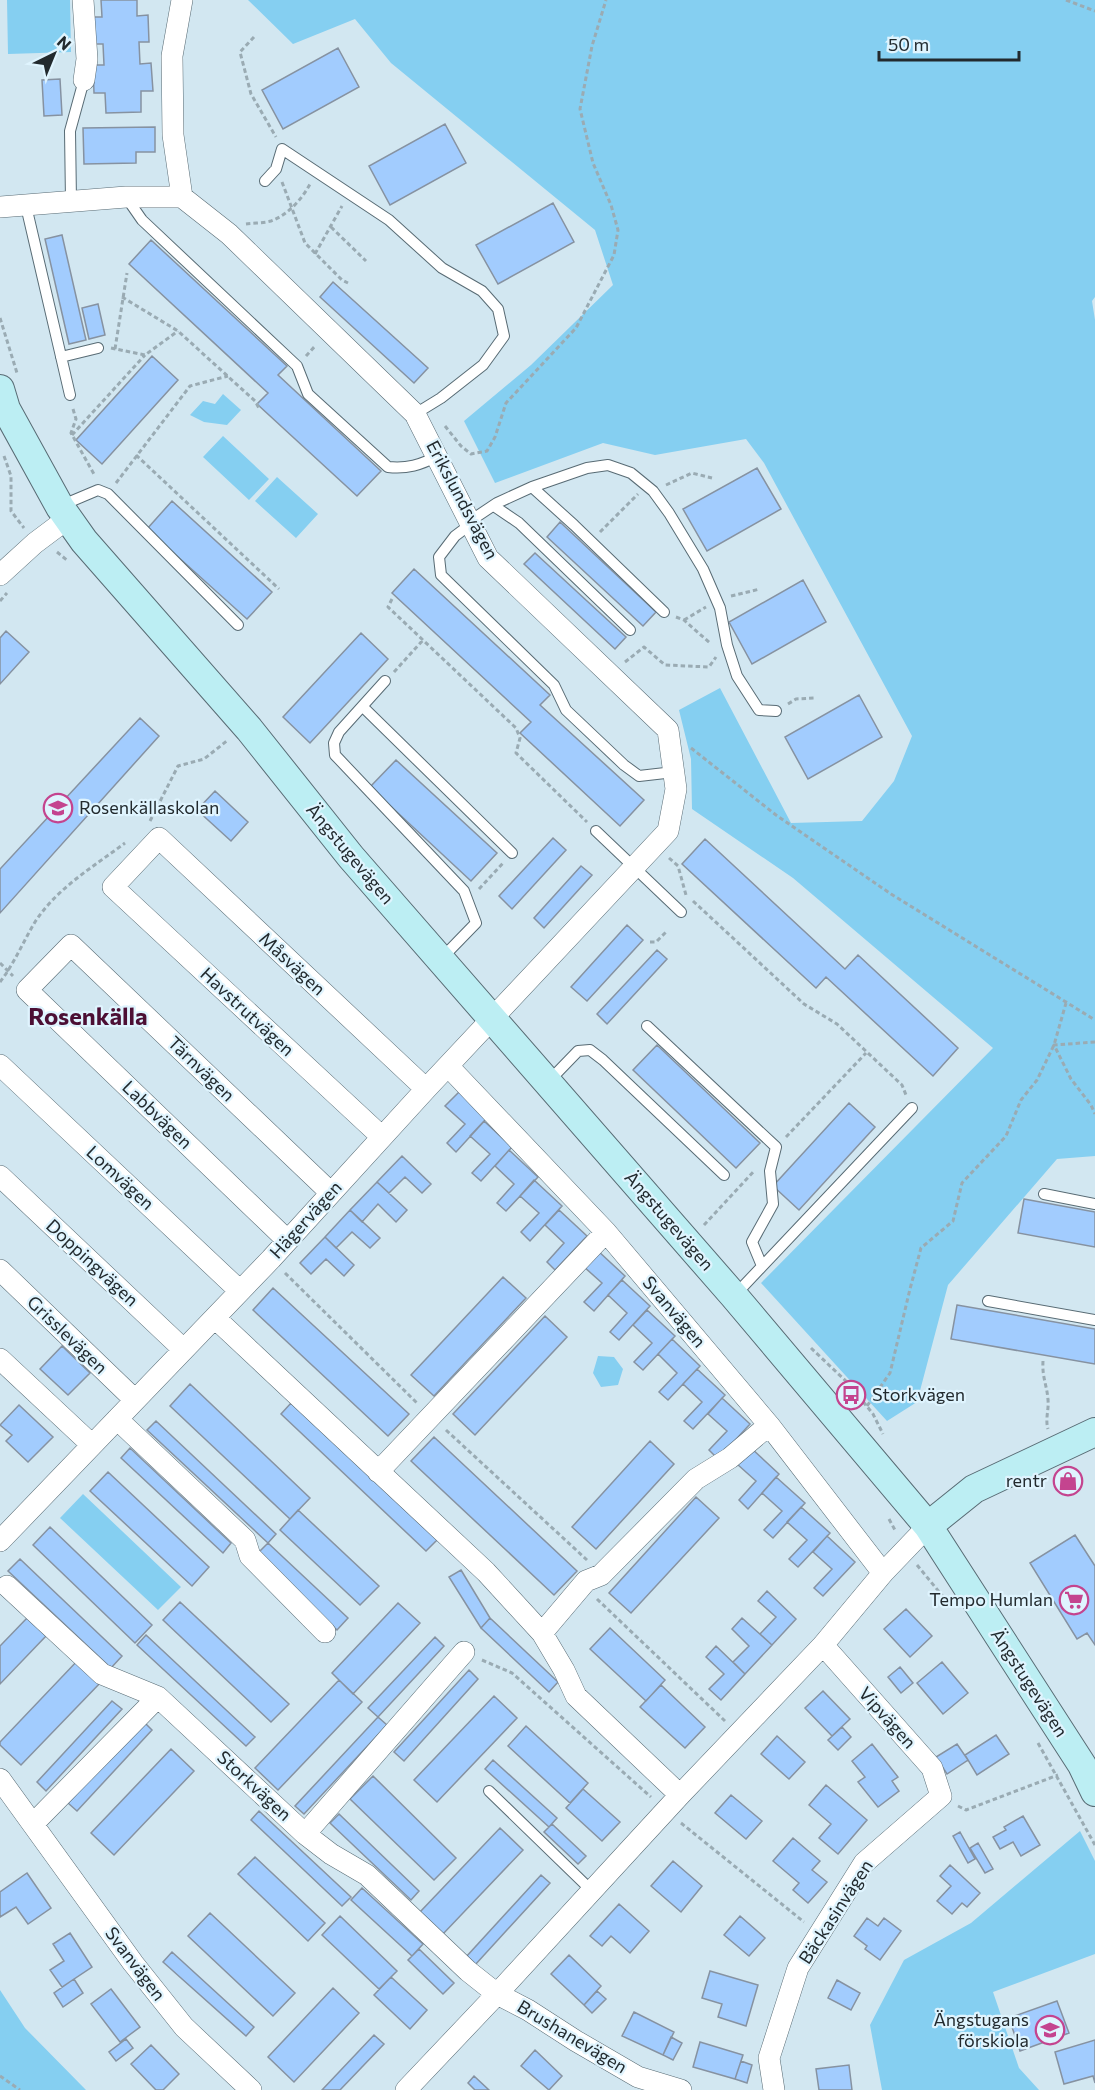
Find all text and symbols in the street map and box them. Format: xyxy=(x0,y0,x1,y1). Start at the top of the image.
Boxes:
north arrow xyxy=(24,24,84,84)
scale bar xyxy=(879,24,1018,62)
text: N xyxy=(54,32,75,54)
text: 50 m xyxy=(888,33,929,55)
street label: Erikslundsvägen xyxy=(422,436,503,563)
school or university icon: Rosenkällaskolan xyxy=(42,792,74,824)
place label: Rosenkällaskolan xyxy=(79,796,219,818)
street label: Ängstugevägen xyxy=(302,799,399,908)
street label: Måsvägen xyxy=(255,927,330,999)
street label: Havstrutvägen xyxy=(196,962,299,1060)
district label: Rosenkälla xyxy=(28,1001,148,1030)
street label: Tärnvägen xyxy=(164,1031,240,1106)
street label: Labbvägen xyxy=(118,1076,197,1153)
street label: Lomvägen xyxy=(82,1140,159,1214)
street label: Ängstugevägen xyxy=(621,1166,719,1275)
street label: Hägervägen xyxy=(265,1176,346,1263)
street label: Doppingvägen xyxy=(42,1214,143,1310)
street label: Svanvägen xyxy=(639,1271,711,1352)
street label: Grisslevägen xyxy=(23,1291,112,1378)
bus stop icon: Storkvägen xyxy=(835,1379,867,1411)
place label: Storkvägen xyxy=(872,1383,965,1405)
shop icon: rentr xyxy=(1052,1465,1084,1497)
place label: rentr xyxy=(1006,1469,1047,1491)
supermarket icon: Tempo Humlan xyxy=(1058,1584,1090,1616)
place label: Tempo Humlan xyxy=(929,1588,1053,1610)
street label: Ängstugevägen xyxy=(987,1624,1073,1741)
street label: Vipvägen xyxy=(854,1682,921,1753)
street label: Storkvägen xyxy=(213,1745,296,1825)
street label: Bäckasinvägen xyxy=(793,1855,877,1968)
street label: Svanvägen xyxy=(101,1922,171,2005)
street label: Brushanevägen xyxy=(514,1995,631,2078)
place label: Ängstugans förskiola xyxy=(933,2008,1029,2051)
school or university icon: Ängstugans förskiola xyxy=(1034,2014,1066,2046)

